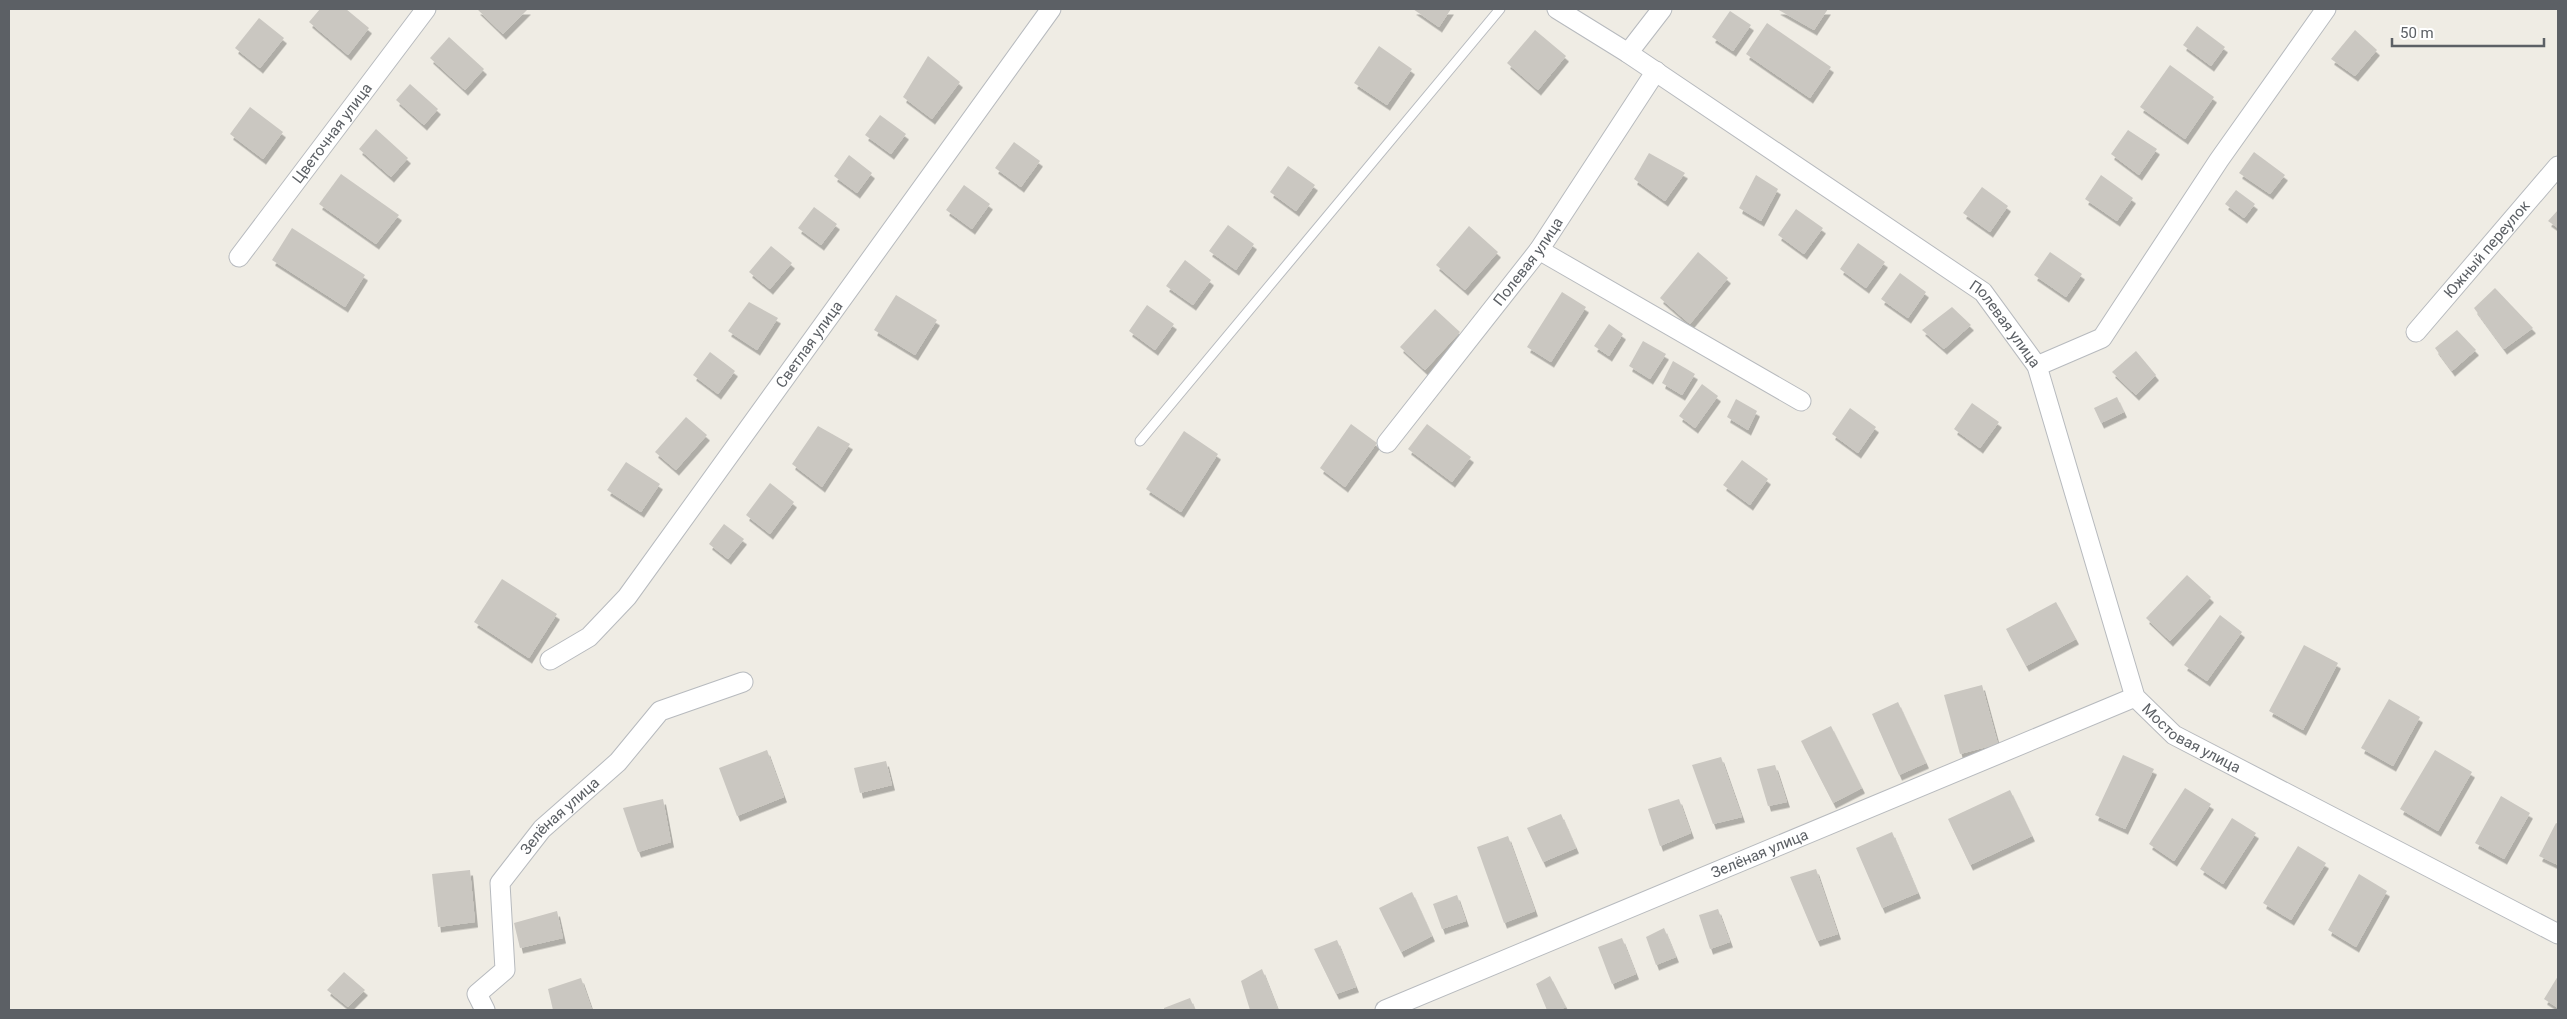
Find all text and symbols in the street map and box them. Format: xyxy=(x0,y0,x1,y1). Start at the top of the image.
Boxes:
scale bar xyxy=(2392,15,2544,47)
text: 50 m xyxy=(2400,24,2434,42)
street label: Цветочная улица xyxy=(289,79,376,187)
street label: Южный переулок xyxy=(2440,197,2534,302)
street label: Полевая улица xyxy=(1490,214,1567,309)
street label: Полевая улица xyxy=(1966,277,2044,371)
street label: Светлая улица xyxy=(772,297,847,391)
street label: Мостовая улица xyxy=(2138,700,2244,777)
street label: Зелёная улица xyxy=(516,774,603,858)
street label: Зелёная улица xyxy=(1708,825,1811,882)

